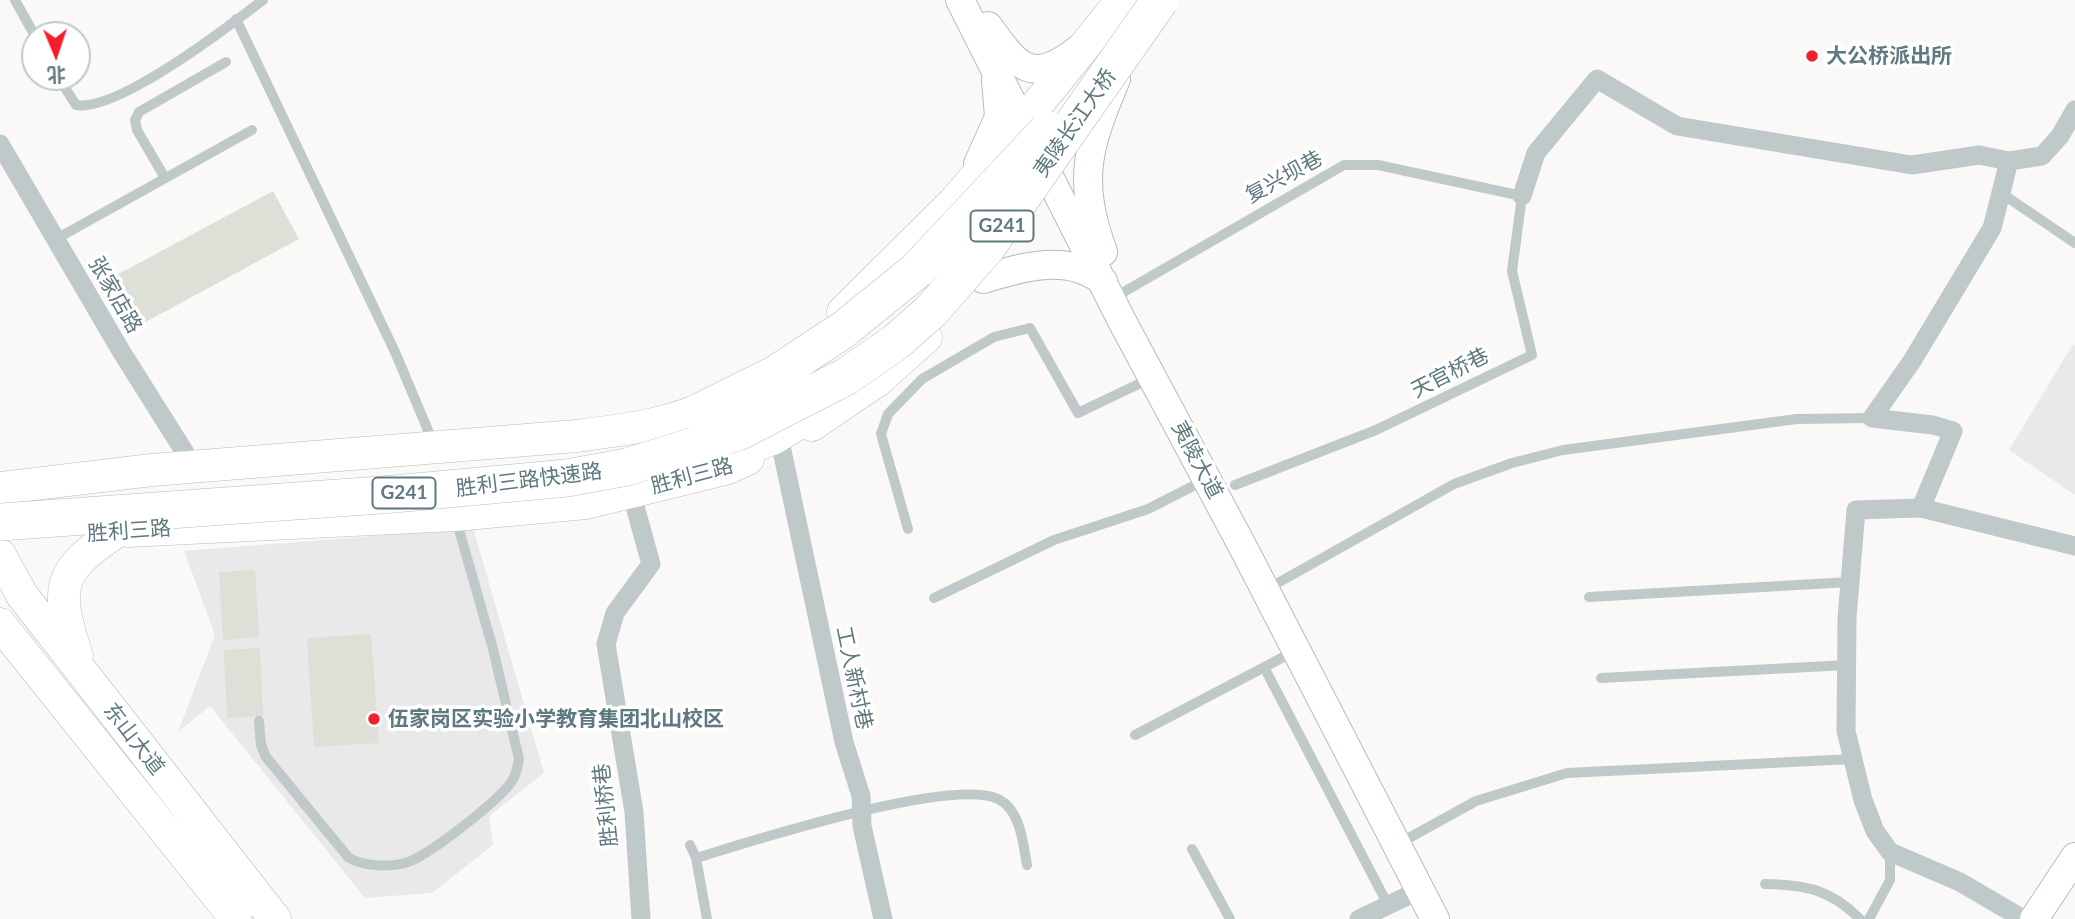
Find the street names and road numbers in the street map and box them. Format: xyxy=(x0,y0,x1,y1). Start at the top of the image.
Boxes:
street label: 夷陵长江大桥 xyxy=(1029,64,1121,182)
street label: 复兴坝巷 xyxy=(1241,146,1327,208)
road number: G241 xyxy=(970,210,1034,242)
street label: 张家店路 xyxy=(83,252,147,338)
street label: 天官桥巷 xyxy=(1407,343,1493,403)
street label: 夷陵大道 xyxy=(1166,417,1228,503)
street label: 胜利三路 xyxy=(648,453,736,499)
street label: 胜利三路快速路 xyxy=(455,459,603,501)
road number: G241 xyxy=(372,478,436,508)
street label: 胜利三路 xyxy=(86,516,172,546)
street label: 工人新村巷 xyxy=(831,624,877,732)
street label: 东山大道 xyxy=(98,698,170,780)
street label: 胜利桥巷 xyxy=(589,762,623,848)

